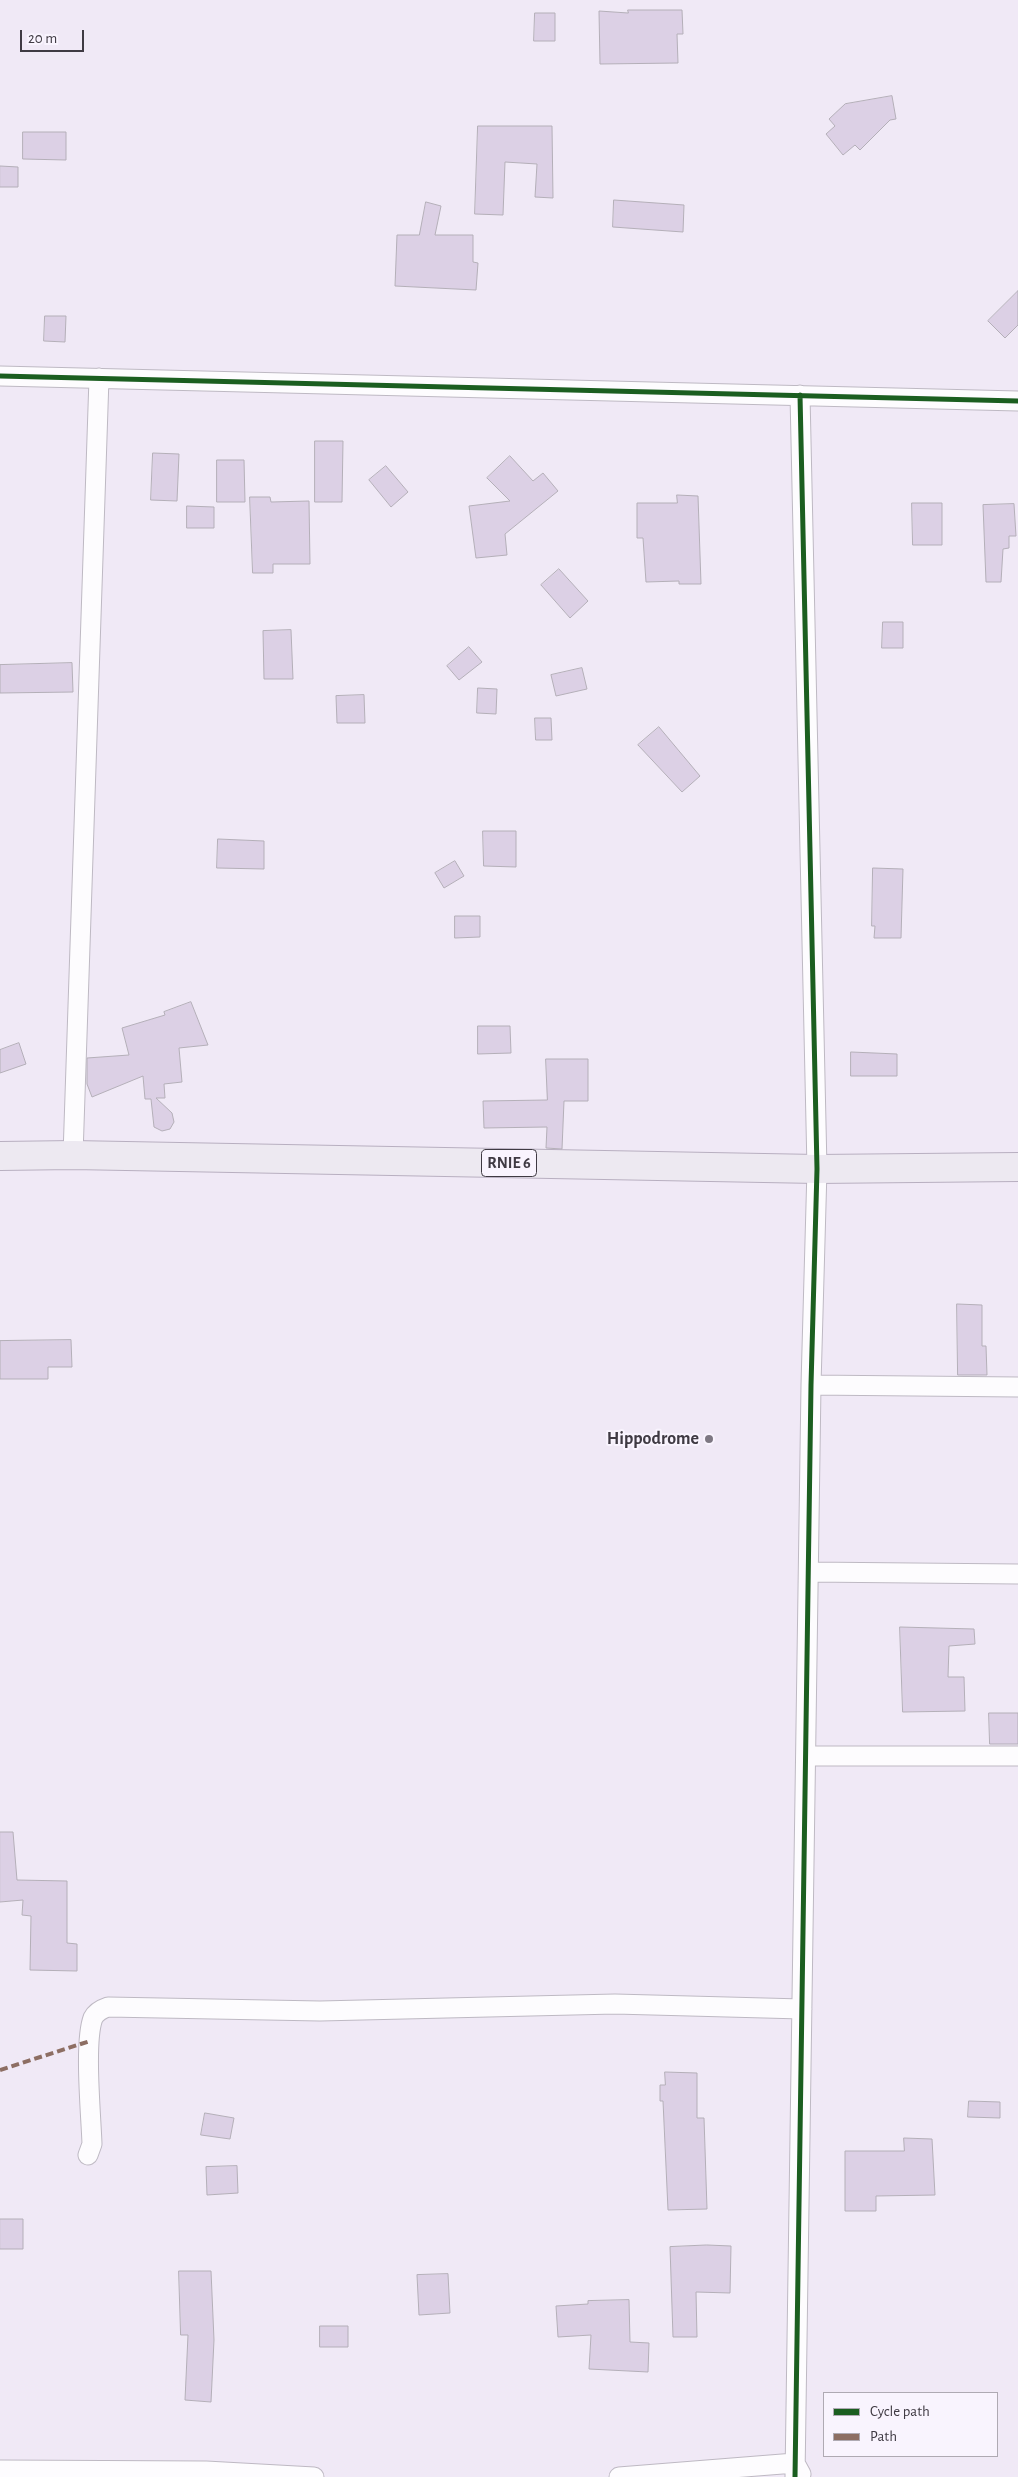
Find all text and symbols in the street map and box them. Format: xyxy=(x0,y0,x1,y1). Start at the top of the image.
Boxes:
scale bar xyxy=(22,20,86,52)
text: 20 m xyxy=(28,31,57,46)
road number: RNIE 6 xyxy=(482,1150,536,1176)
place label: Hippodrome xyxy=(607,1428,699,1450)
marker: Hippodrome xyxy=(703,1433,715,1445)
legend xyxy=(823,2392,998,2457)
text: Cycle path xyxy=(870,2404,930,2419)
text: Path xyxy=(870,2429,897,2444)

